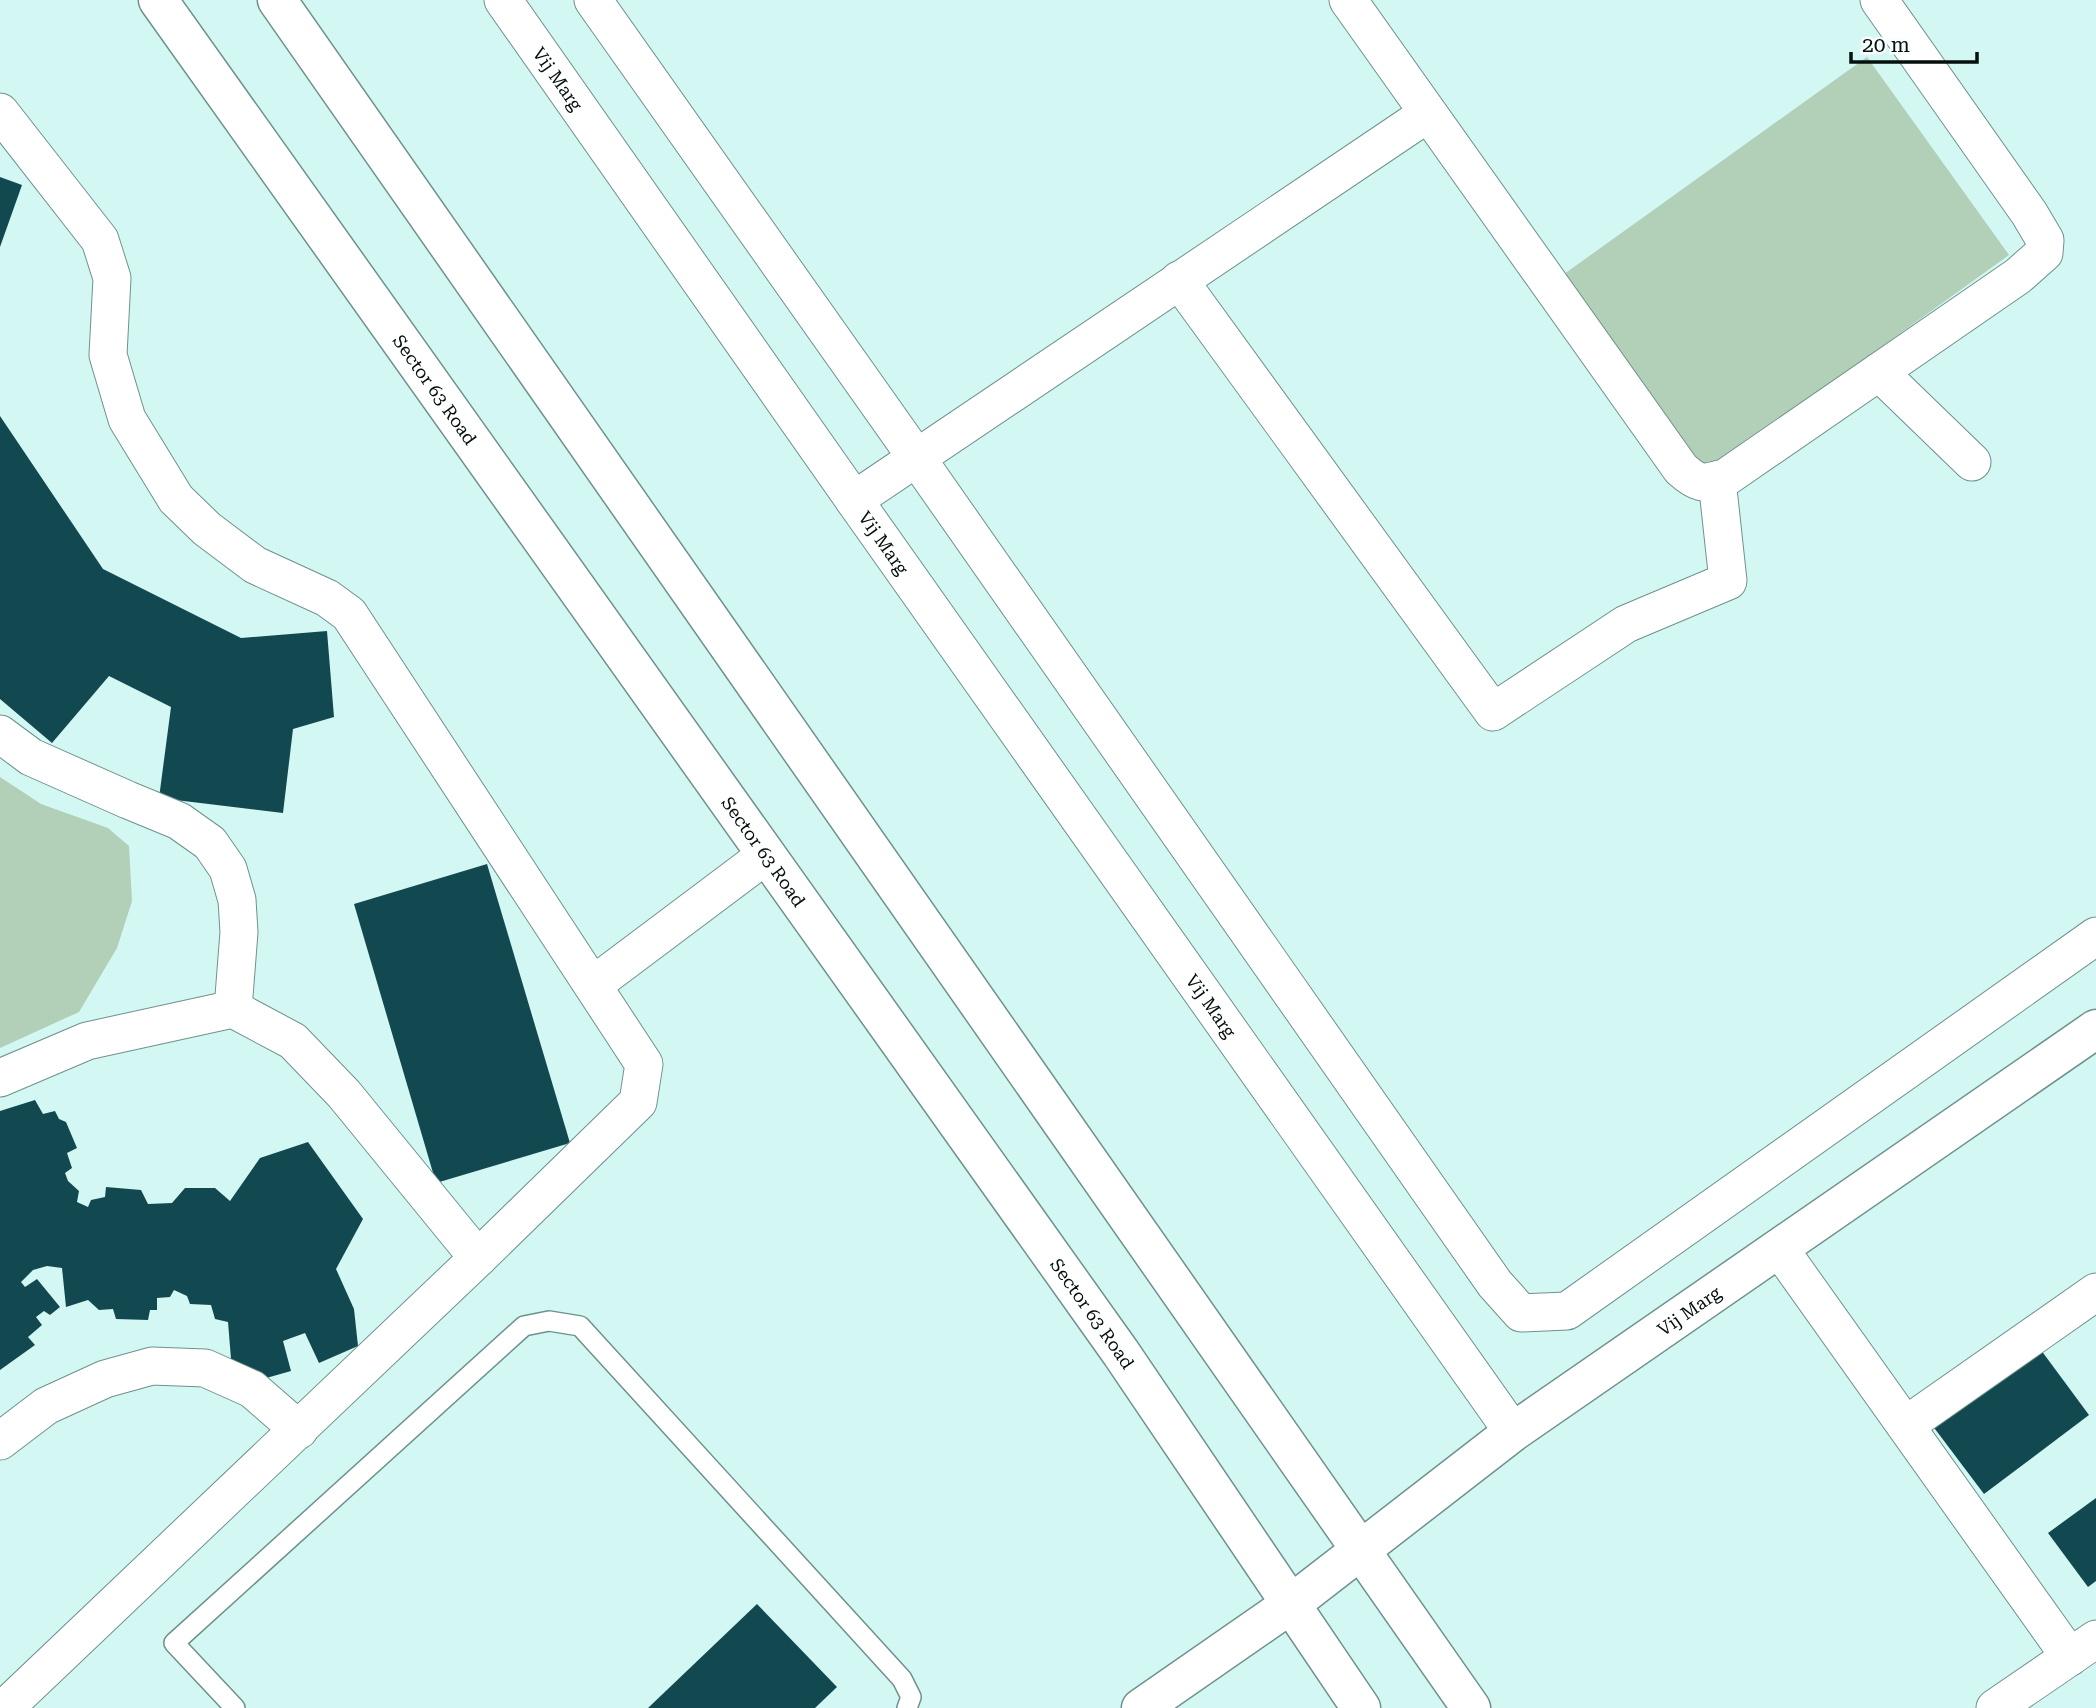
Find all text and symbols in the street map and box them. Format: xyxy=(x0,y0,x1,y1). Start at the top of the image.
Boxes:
scale bar xyxy=(1851,21,1977,65)
text: 20 m xyxy=(1862,33,1910,57)
street label: Vij Marg xyxy=(529,43,588,115)
street label: Sector 63 Road xyxy=(389,330,482,449)
street label: Vij Marg xyxy=(855,507,914,579)
street label: Sector 63 Road xyxy=(718,792,811,911)
street label: Vij Marg xyxy=(1182,970,1241,1042)
street label: Sector 63 Road xyxy=(1046,1254,1139,1373)
street label: Vij Marg xyxy=(1653,1281,1725,1340)

